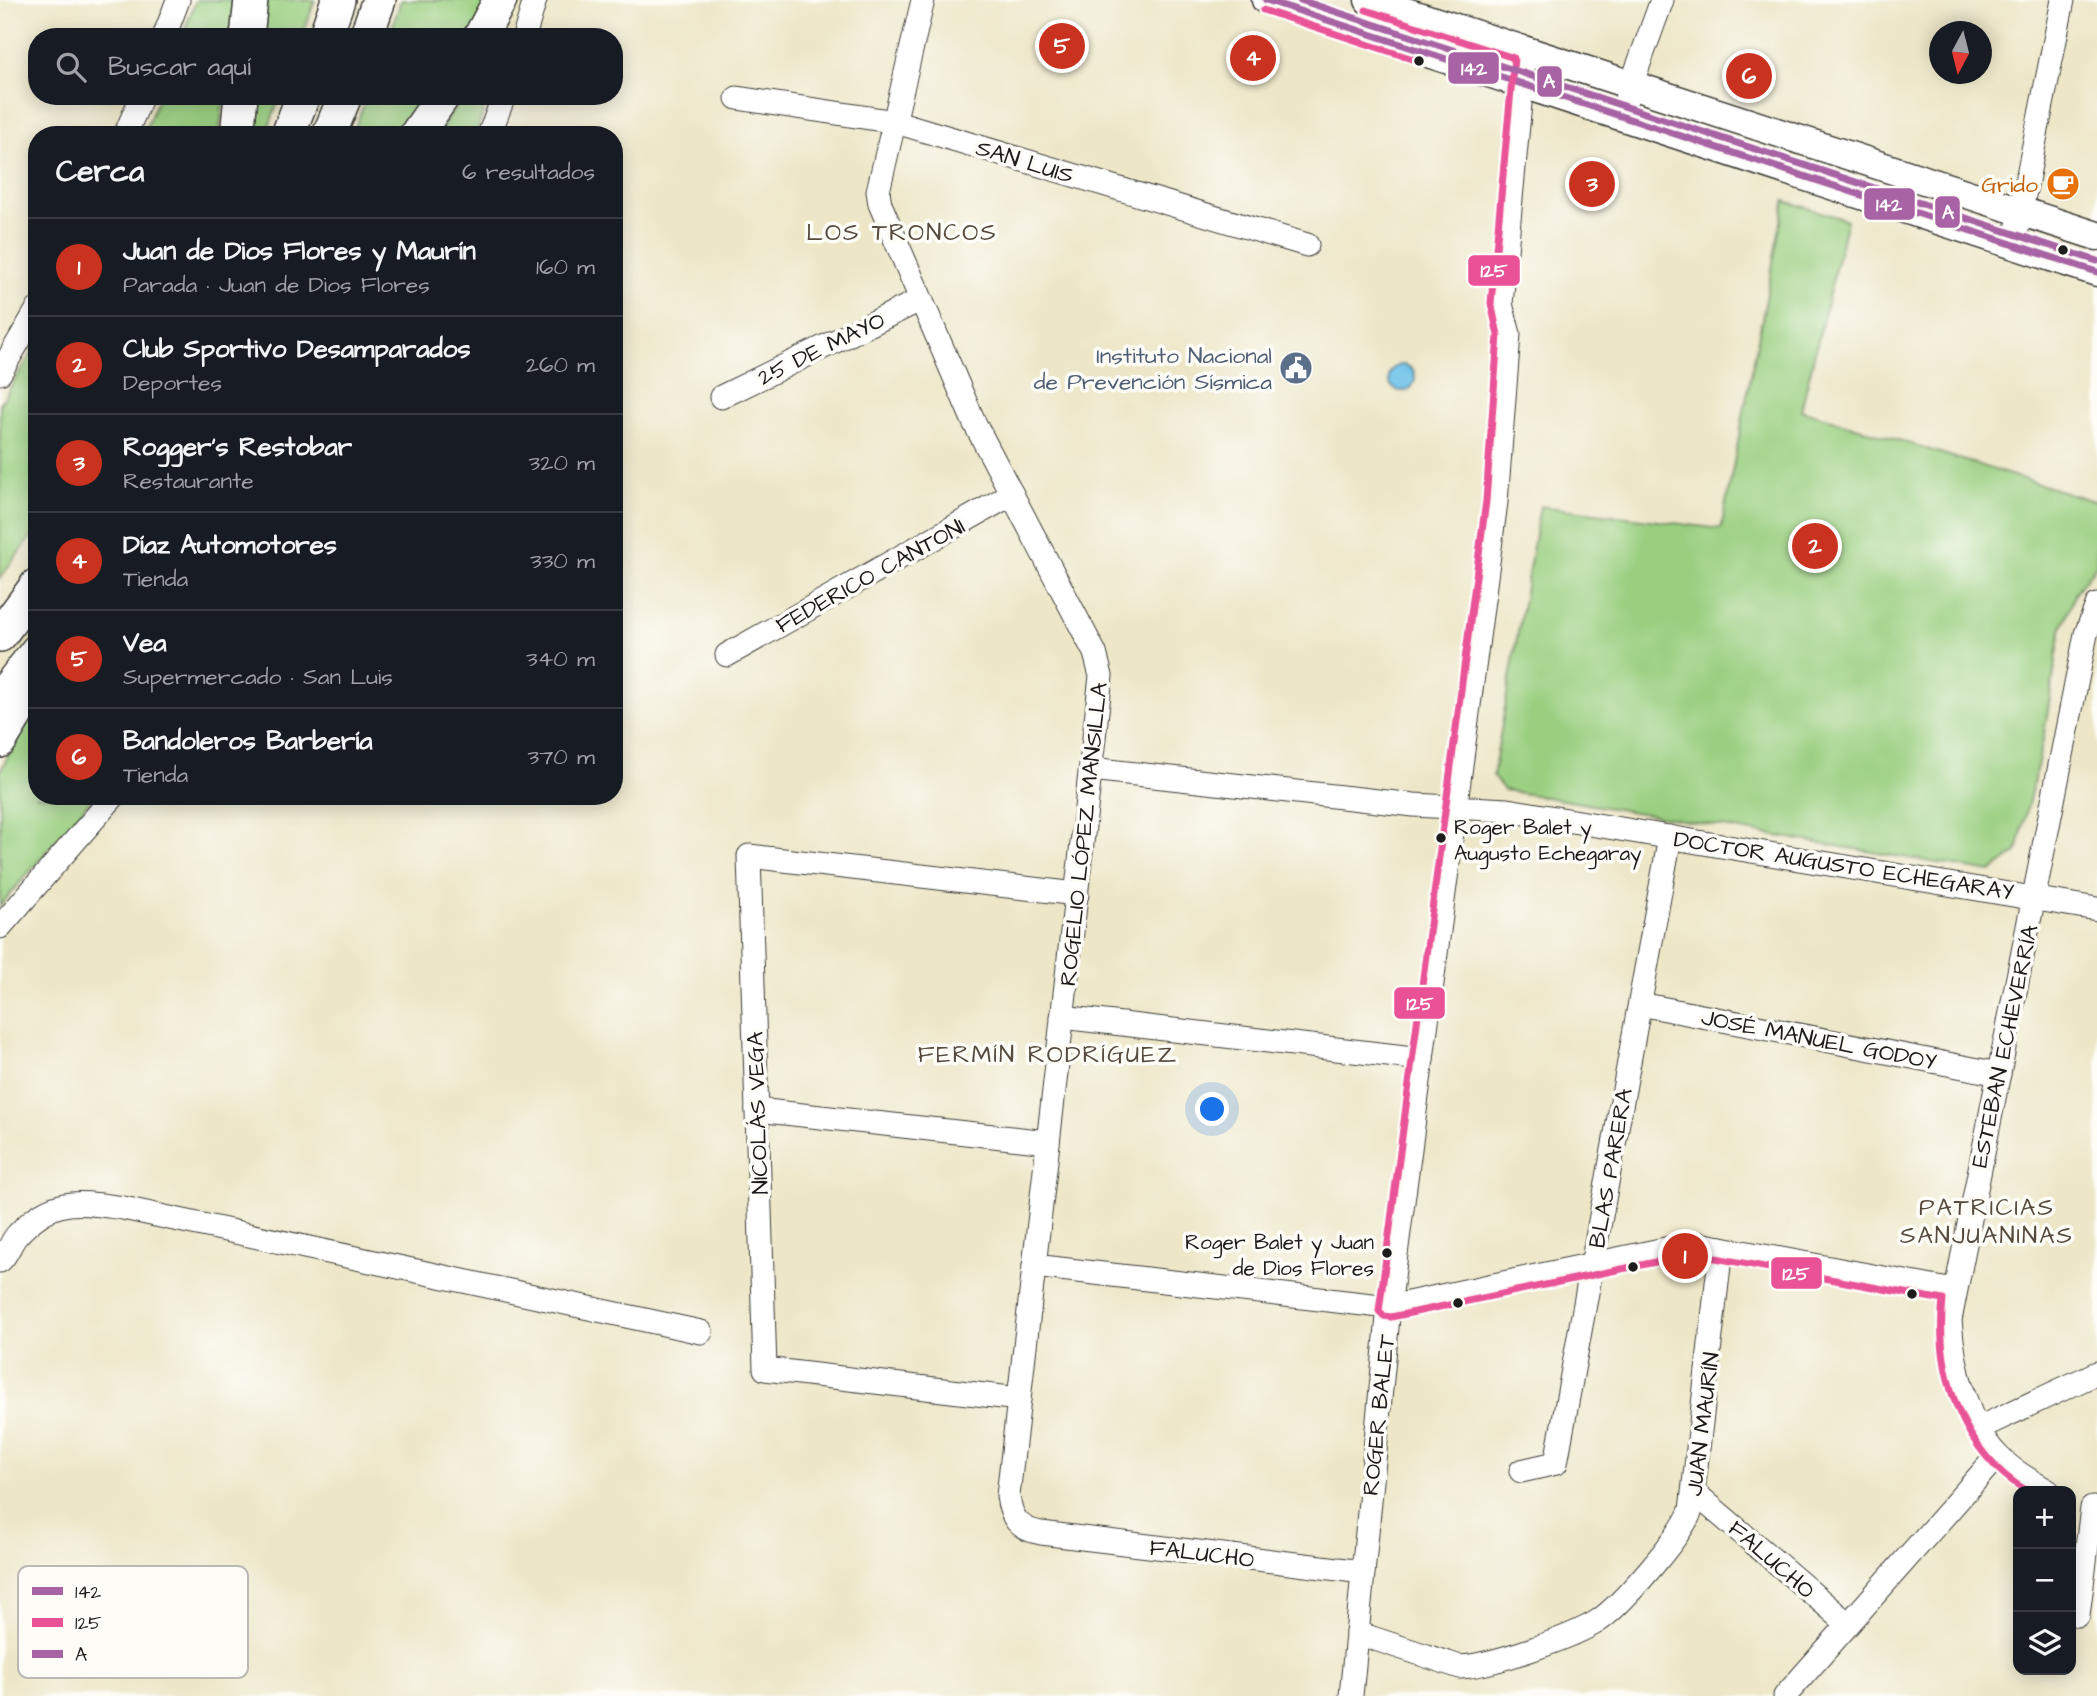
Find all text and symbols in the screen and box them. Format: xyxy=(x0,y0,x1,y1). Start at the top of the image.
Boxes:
pin: 5 xyxy=(1039,20,1085,72)
north arrow xyxy=(1929,21,1992,84)
search box xyxy=(28,28,623,105)
pin: 4 xyxy=(1230,32,1276,84)
icon: search xyxy=(52,48,90,86)
text: Buscar aquí xyxy=(108,49,251,85)
pin: 6 xyxy=(1726,50,1772,102)
line badge: 142 xyxy=(1447,51,1500,85)
unlabelled marker xyxy=(1412,54,1426,68)
text: 142 xyxy=(1461,56,1487,83)
line badge: A xyxy=(1536,65,1563,98)
text: A xyxy=(1543,69,1556,96)
street label: SAN LUIS xyxy=(972,132,1078,192)
text: Cerca xyxy=(56,151,144,193)
text: 6 resultados xyxy=(462,156,595,188)
pin: 3 xyxy=(1569,158,1615,210)
cafe icon: Grido xyxy=(2044,165,2082,203)
place label: Grido xyxy=(1981,169,2038,201)
line badge: 142 xyxy=(1863,187,1916,221)
text: 142 xyxy=(1876,192,1902,219)
line badge: A xyxy=(1934,195,1961,229)
text: A xyxy=(1942,200,1955,227)
district label: LOS TRONCOS xyxy=(806,216,998,250)
text: Juan de Dios Flores y Maurín xyxy=(123,233,476,269)
unlabelled marker xyxy=(2056,243,2070,257)
text: 1 xyxy=(78,251,80,283)
text: 160 m xyxy=(536,251,595,283)
line badge: 125 xyxy=(1467,254,1521,287)
text: 125 xyxy=(1481,258,1508,285)
text: Parada · Juan de Dios Flores xyxy=(123,269,430,301)
street label: 25 DE MAYO xyxy=(752,304,890,393)
text: Club Sportivo Desamparados xyxy=(123,331,471,367)
place label: Instituto Nacional de Prevención Sísmica xyxy=(1034,340,1272,398)
text: 2 xyxy=(72,349,86,381)
text: 260 m xyxy=(526,349,595,381)
public building icon: Instituto Nacional de Prevención Sísmica xyxy=(1277,349,1315,387)
text: Deportes xyxy=(123,367,222,399)
text: Rogger's Restobar xyxy=(123,429,352,465)
text: 3 xyxy=(73,447,85,479)
text: 320 m xyxy=(529,447,595,479)
text: Restaurante xyxy=(123,465,254,497)
street label: FEDERICO CANTONI xyxy=(770,511,971,641)
pin: 2 xyxy=(1792,520,1838,572)
text: Díaz Automotores xyxy=(123,527,337,563)
text: 4 xyxy=(71,545,87,577)
text: 330 m xyxy=(530,545,595,577)
text: Tienda xyxy=(123,563,188,595)
text: Vea xyxy=(123,625,167,661)
text: 5 xyxy=(71,643,87,675)
text: 340 m xyxy=(526,643,595,675)
text: Supermercado · San Luis xyxy=(123,661,393,693)
street label: ROGELIO LÓPEZ MANSILLA xyxy=(1052,680,1116,988)
text: Bandoleros Barbería xyxy=(123,723,373,759)
text: 6 xyxy=(72,741,86,773)
text: 370 m xyxy=(528,741,595,773)
text: Tienda xyxy=(123,759,188,791)
place label: Roger Balet y Augusto Echegaray xyxy=(1454,813,1642,870)
street label: DOCTOR AUGUSTO ECHEGARAY xyxy=(1672,823,2016,909)
marker: Roger Balet y Augusto Echegaray xyxy=(1434,831,1448,845)
street label: ESTEBAN ECHEVERRÍA xyxy=(1964,922,2046,1171)
line badge: 125 xyxy=(1393,986,1446,1020)
text: 125 xyxy=(1407,991,1434,1018)
street label: JOSÉ MANUEL GODOY xyxy=(1698,1001,1939,1078)
street label: NICOLÁS VEGA xyxy=(739,1031,777,1195)
district label: FERMÍN RODRÍGUEZ xyxy=(918,1038,1178,1072)
street label: BLAS PARERA xyxy=(1581,1086,1641,1250)
your location xyxy=(1195,1092,1229,1126)
district label: PATRICIAS SANJUANINAS xyxy=(1900,1191,2074,1253)
place label: Roger Balet y Juan de Dios Flores xyxy=(1185,1228,1374,1283)
pin: 1 xyxy=(1662,1230,1708,1282)
marker: Roger Balet y Juan de Dios Flores xyxy=(1380,1246,1394,1260)
line badge: 125 xyxy=(1770,1256,1823,1290)
unlabelled marker xyxy=(1626,1260,1640,1274)
text: 125 xyxy=(1783,1261,1810,1288)
unlabelled marker xyxy=(1905,1287,1919,1301)
unlabelled marker xyxy=(1451,1296,1465,1310)
street label: ROGER BALET xyxy=(1355,1332,1403,1497)
street label: JUAN MAURÍN xyxy=(1678,1350,1728,1498)
map controls xyxy=(2013,1486,2076,1675)
button: + xyxy=(2013,1486,2076,1549)
street label: FALUCHO xyxy=(1721,1513,1822,1606)
street label: FALUCHO xyxy=(1148,1532,1256,1576)
button: − xyxy=(2013,1549,2076,1612)
legend xyxy=(18,1566,248,1678)
text: 142 xyxy=(75,1579,101,1606)
text: 125 xyxy=(75,1610,102,1637)
button: layers xyxy=(2013,1612,2076,1675)
text: A xyxy=(75,1642,87,1669)

